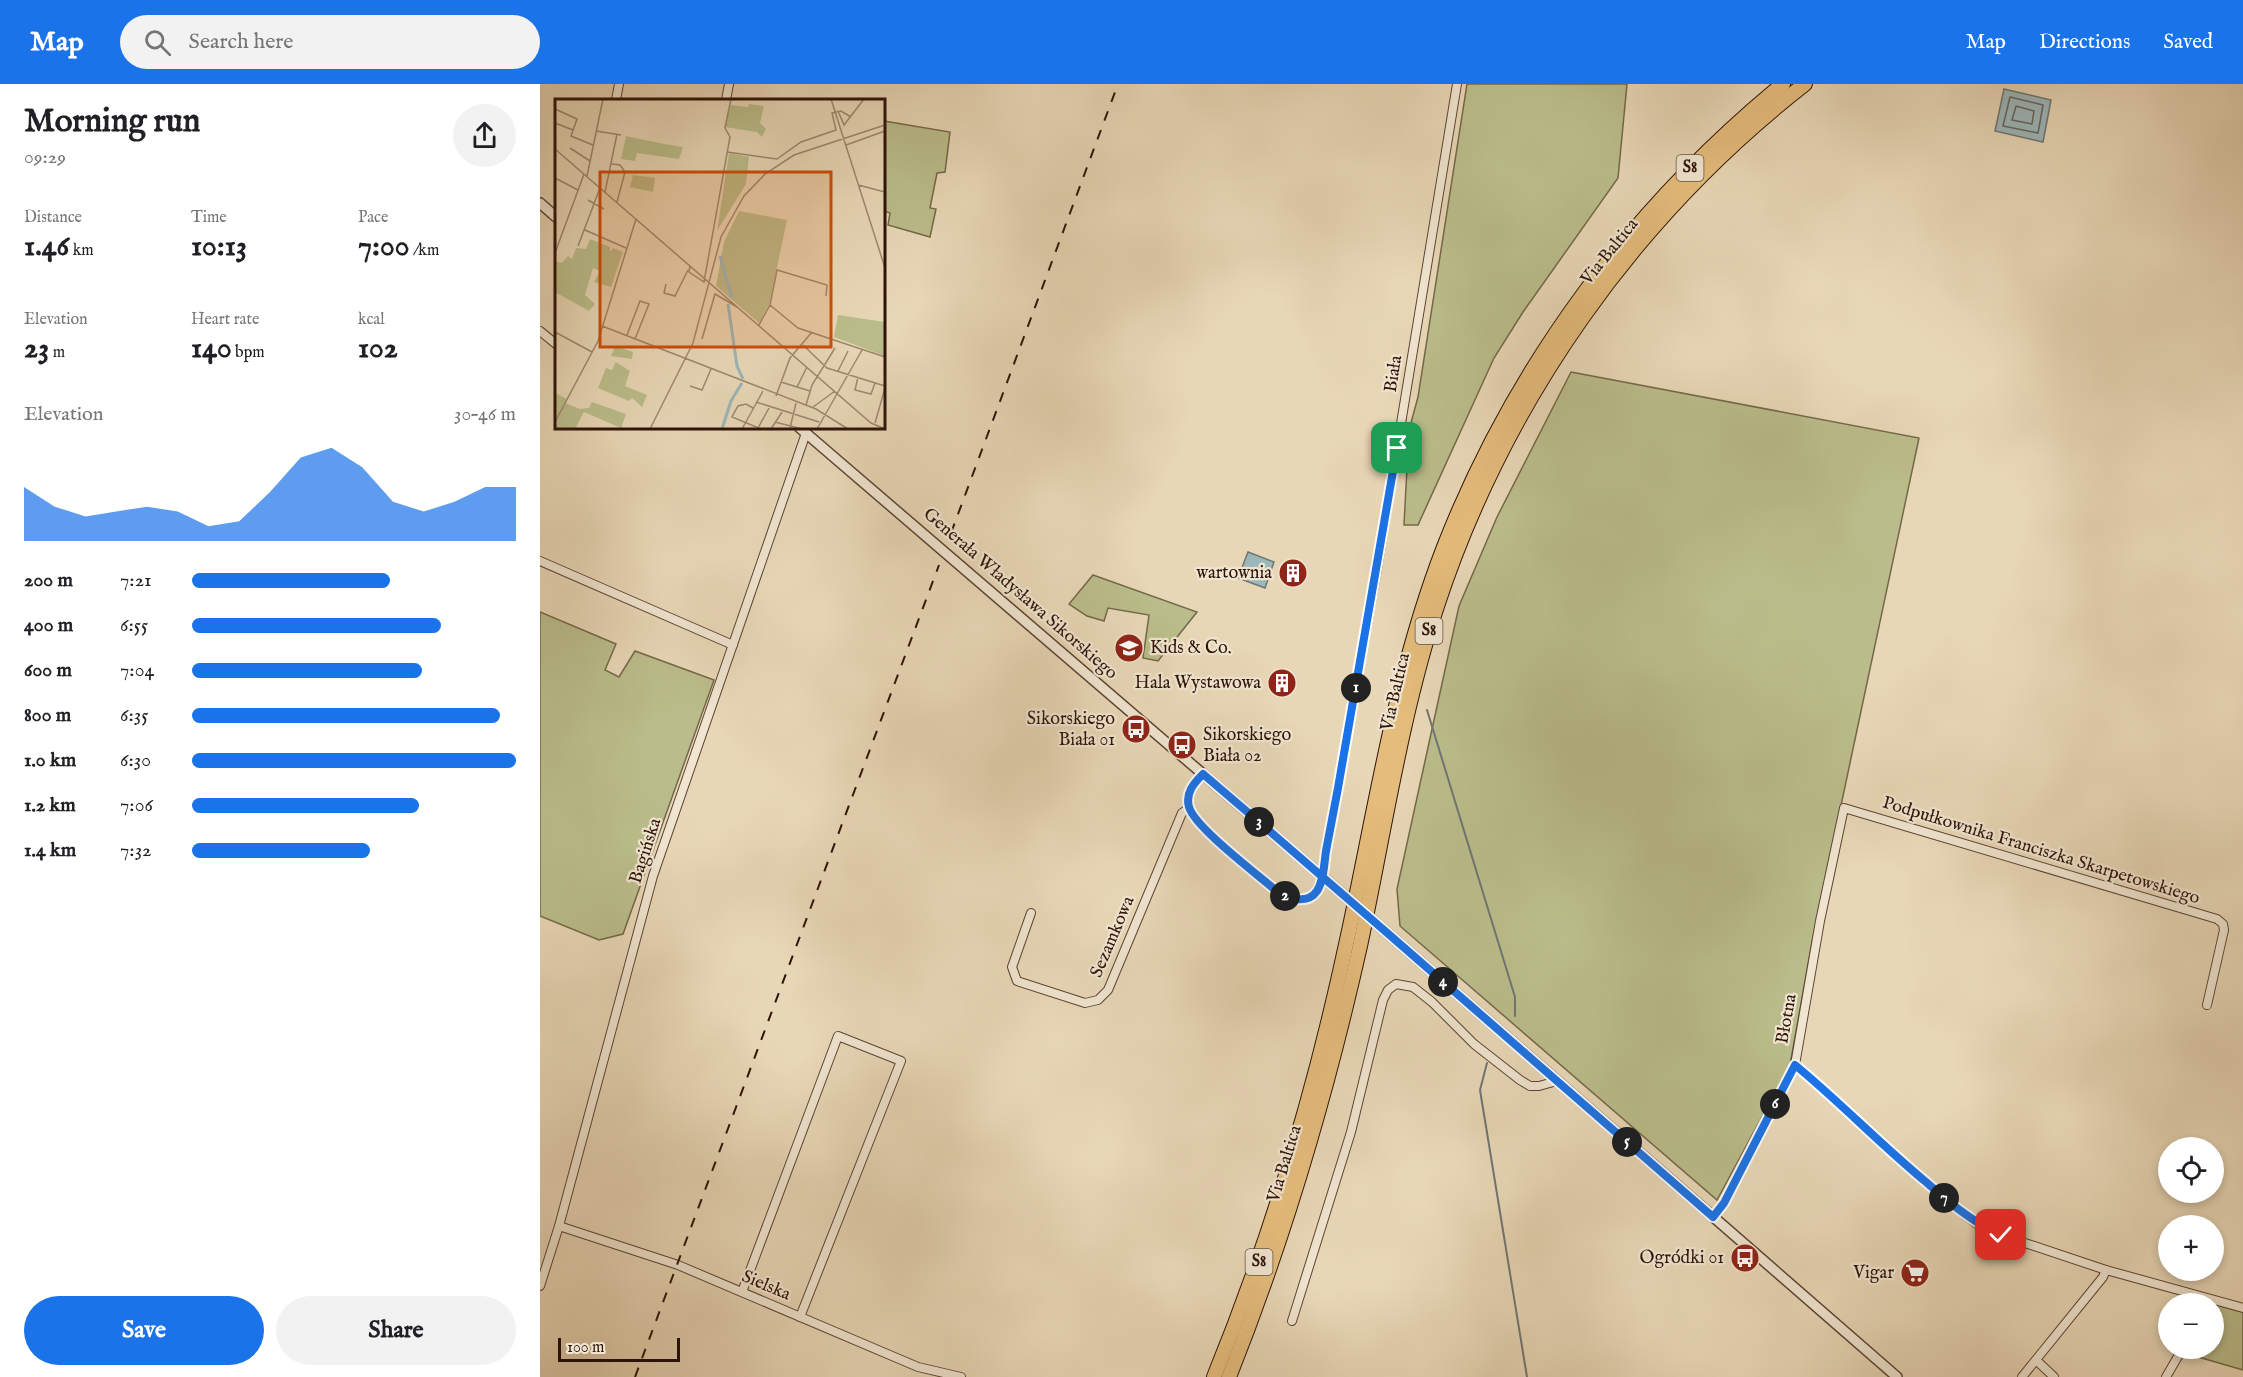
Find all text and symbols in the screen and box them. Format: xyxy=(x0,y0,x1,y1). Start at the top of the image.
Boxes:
search box xyxy=(120,15,540,69)
text: Map xyxy=(30,25,84,60)
icon: search xyxy=(141,26,174,59)
text: Search here xyxy=(189,28,293,56)
text: Map xyxy=(1966,29,2006,56)
text: Directions xyxy=(2039,29,2130,56)
text: Saved xyxy=(2163,29,2213,56)
inset map xyxy=(555,99,885,429)
text: Morning run xyxy=(24,101,200,143)
button: share xyxy=(453,104,516,167)
text: 09:29 xyxy=(24,145,66,170)
road number: S8 xyxy=(1676,155,1704,181)
text: Distance xyxy=(24,208,82,228)
text: Time xyxy=(191,208,227,228)
text: Pace xyxy=(358,208,388,228)
street label: Via Baltica xyxy=(1575,214,1644,291)
text: 1.46 xyxy=(24,228,69,266)
text: 10:13 xyxy=(191,228,247,266)
text: 7:00 xyxy=(358,228,409,266)
text: km xyxy=(69,241,94,261)
text: /km xyxy=(409,241,439,261)
text: Elevation xyxy=(24,310,87,330)
text: Heart rate xyxy=(191,310,259,330)
text: kcal xyxy=(358,310,385,330)
text: 23 xyxy=(24,330,49,368)
text: 140 xyxy=(191,330,232,368)
text: 102 xyxy=(358,330,398,368)
text: m xyxy=(49,343,65,363)
text: bpm xyxy=(232,343,265,363)
street label: Biała xyxy=(1380,354,1408,394)
text: Elevation xyxy=(24,402,103,427)
text: 30–46 m xyxy=(454,402,516,427)
pin xyxy=(1371,422,1422,473)
icon: arrive xyxy=(1380,431,1413,464)
street label: Generała Władysława Sikorskiego xyxy=(918,503,1122,685)
building icon: wartownia xyxy=(1277,557,1309,589)
place label: wartownia xyxy=(1196,562,1272,585)
text: 200 m xyxy=(24,568,73,593)
text: 7:21 xyxy=(120,568,151,593)
text: 400 m xyxy=(24,613,73,638)
text: 6:55 xyxy=(120,613,148,638)
road number: S8 xyxy=(1416,618,1442,644)
school or university icon: Kids & Co. xyxy=(1113,632,1145,664)
place label: Kids & Co. xyxy=(1150,637,1232,660)
street label: Via Baltica xyxy=(1376,651,1416,734)
text: 600 m xyxy=(24,658,72,683)
text: 7:04 xyxy=(120,658,154,683)
building icon: Hala Wystawowa xyxy=(1266,667,1298,699)
place label: Hala Wystawowa xyxy=(1134,672,1261,695)
pin: 1 xyxy=(1341,673,1371,703)
text: 1 xyxy=(1353,678,1359,698)
text: 800 m xyxy=(24,703,71,728)
text: 6:35 xyxy=(120,703,148,728)
place label: Sikorskiego Biała 01 xyxy=(1027,708,1115,752)
bus stop icon: Sikorskiego Biała 01 xyxy=(1120,713,1152,745)
place label: Sikorskiego Biała 02 xyxy=(1203,724,1291,768)
bus stop icon: Sikorskiego Biała 02 xyxy=(1166,729,1198,761)
text: 1.0 km xyxy=(24,748,76,773)
text: 6:30 xyxy=(120,748,151,773)
street label: Podpułkownika Franciszka Skarpetowskiego xyxy=(1880,792,2203,910)
text: 1.2 km xyxy=(24,793,76,818)
text: 7:06 xyxy=(120,793,153,818)
pin: 3 xyxy=(1244,807,1274,837)
text: 3 xyxy=(1256,812,1262,832)
street label: Bagińska xyxy=(625,815,667,887)
text: 1.4 km xyxy=(24,838,76,863)
text: 7:32 xyxy=(120,838,151,863)
pin: 2 xyxy=(1270,881,1300,911)
text: 2 xyxy=(1281,886,1289,906)
street label: Sezamkowa xyxy=(1086,893,1140,981)
pin: 4 xyxy=(1428,967,1458,997)
text: 4 xyxy=(1439,972,1447,992)
street label: Błotna xyxy=(1771,992,1803,1046)
pin: 6 xyxy=(1760,1089,1790,1119)
text: 6 xyxy=(1772,1094,1778,1114)
street label: Via Baltica xyxy=(1262,1122,1308,1206)
pin: 5 xyxy=(1612,1127,1642,1157)
text: 5 xyxy=(1624,1132,1630,1152)
map controls xyxy=(2158,1137,2224,1359)
button: locate xyxy=(2158,1137,2224,1203)
pin: 7 xyxy=(1929,1183,1959,1213)
text: 7 xyxy=(1940,1188,1948,1208)
pin xyxy=(1975,1209,2026,1260)
button: + xyxy=(2158,1215,2224,1281)
icon: check xyxy=(1984,1218,2017,1251)
bus stop icon: Ogródki 01 xyxy=(1729,1242,1761,1274)
place label: Ogródki 01 xyxy=(1640,1247,1724,1270)
road number: S8 xyxy=(1246,1249,1272,1275)
supermarket icon: Vigar xyxy=(1899,1257,1931,1289)
place label: Vigar xyxy=(1852,1262,1894,1285)
street label: Sielska xyxy=(738,1265,794,1307)
button: − xyxy=(2158,1293,2224,1359)
button: Save xyxy=(24,1296,264,1365)
button: Share xyxy=(276,1296,516,1365)
scale bar xyxy=(558,1335,680,1362)
text: 100 m xyxy=(567,1338,604,1358)

